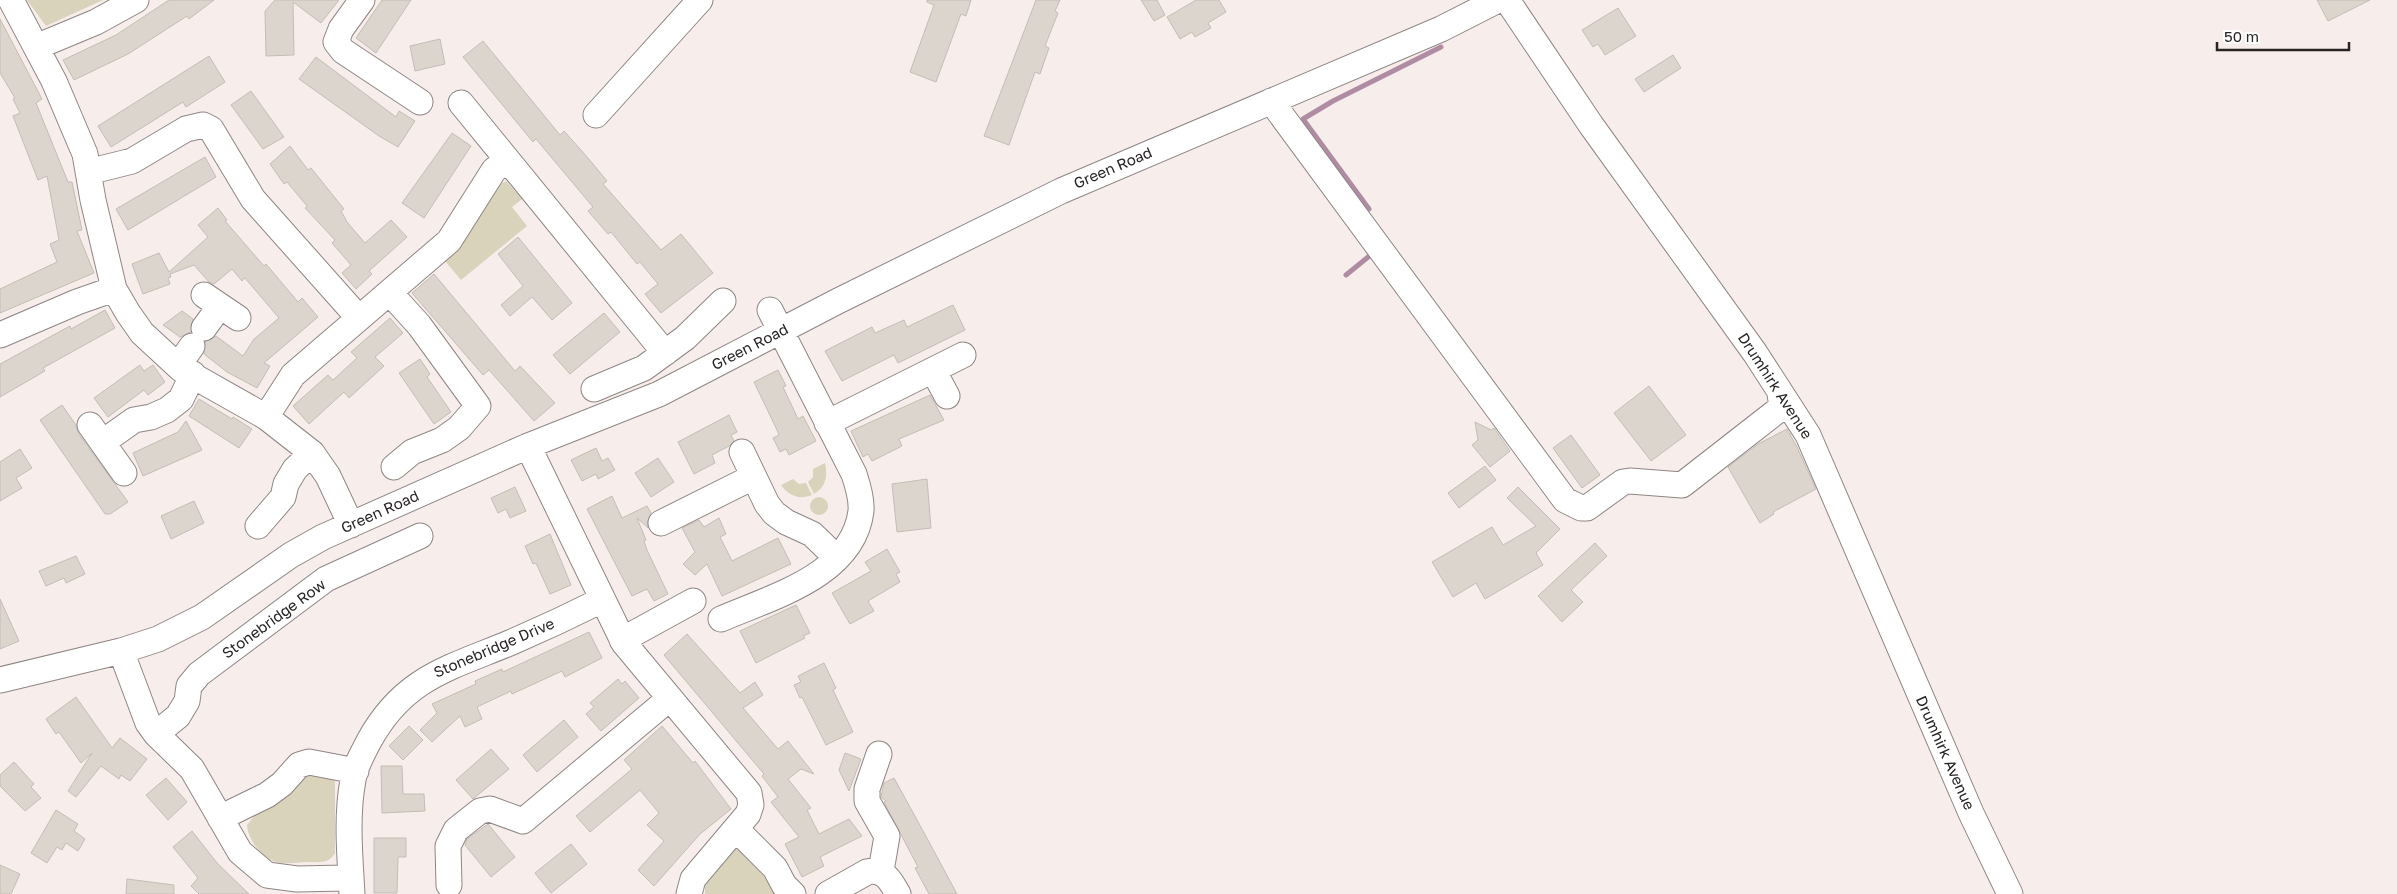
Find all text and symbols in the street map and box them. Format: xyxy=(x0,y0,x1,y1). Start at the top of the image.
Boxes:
scale bar xyxy=(2217,20,2350,52)
text: 50 m xyxy=(2224,27,2259,45)
street label: Green Road xyxy=(1071,143,1155,192)
street label: Green Road xyxy=(708,319,791,373)
street label: Drumhirk Avenue xyxy=(1735,329,1817,442)
street label: Green Road xyxy=(338,486,421,536)
street label: Stonebridge Row xyxy=(218,575,329,662)
street label: Stonebridge Drive xyxy=(431,613,557,681)
street label: Drumhirk Avenue xyxy=(1913,693,1979,813)

